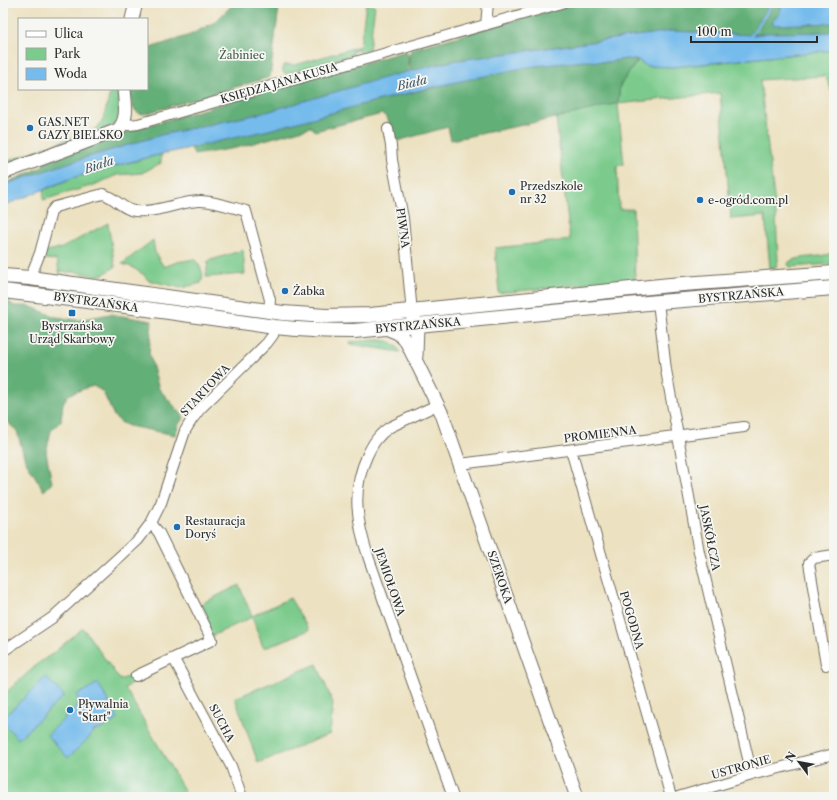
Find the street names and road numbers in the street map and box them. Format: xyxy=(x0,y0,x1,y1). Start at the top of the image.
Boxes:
street label: KSIĘDZA JANA KUSIA xyxy=(219,59,340,106)
street label: PIWNA xyxy=(393,207,413,250)
street label: BYSTRZAŃSKA xyxy=(698,284,785,306)
street label: BYSTRZAŃSKA xyxy=(53,289,140,315)
street label: BYSTRZAŃSKA xyxy=(375,314,462,336)
street label: STARTOWA xyxy=(177,360,233,419)
street label: PROMIENNA xyxy=(563,422,638,445)
street label: JASKÓŁCZA xyxy=(696,502,723,573)
street label: JEMIOŁOWA xyxy=(371,544,408,619)
street label: SZEROKA xyxy=(484,549,516,606)
street label: POGODNA xyxy=(617,589,647,652)
street label: SUCHA xyxy=(206,702,238,745)
street label: USTRONIE xyxy=(710,752,773,782)

